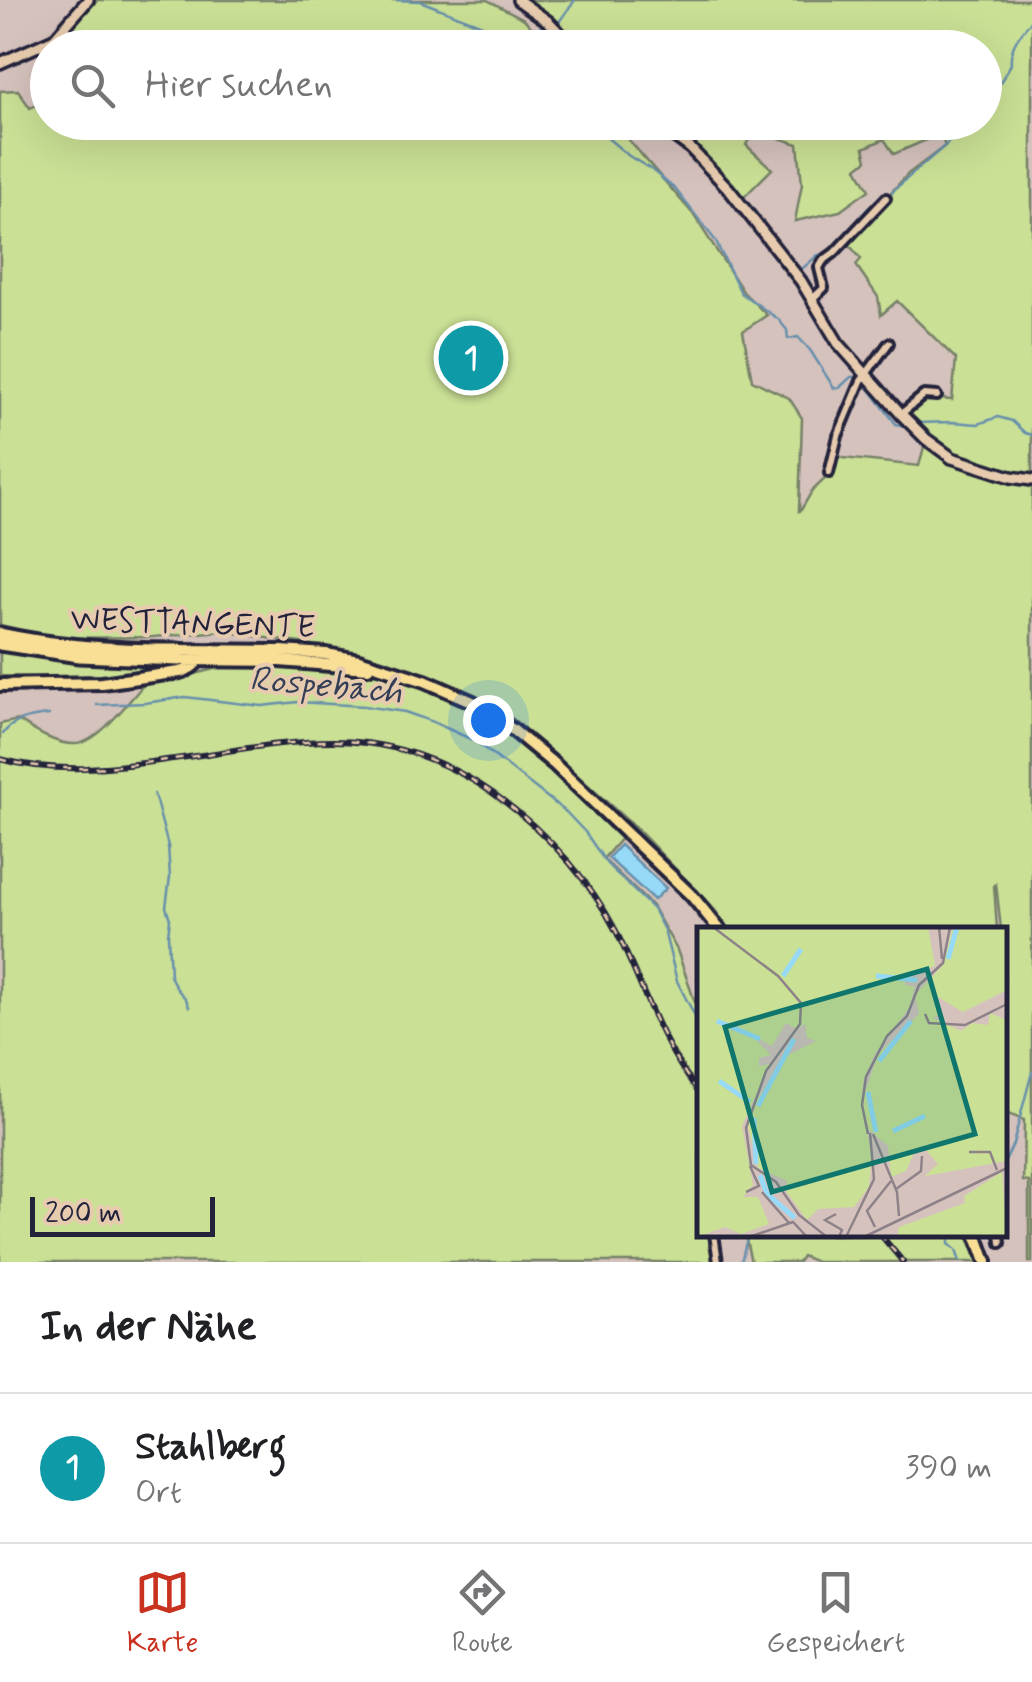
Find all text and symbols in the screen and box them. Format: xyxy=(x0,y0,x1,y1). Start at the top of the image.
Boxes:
search box xyxy=(30,30,1002,140)
icon: search xyxy=(65,58,120,113)
text: Hier suchen xyxy=(145,61,333,110)
pin: 1 xyxy=(438,320,504,396)
street label: WESTTANGENTE xyxy=(70,599,316,649)
water label: Rospebach xyxy=(248,656,404,716)
your location xyxy=(463,695,514,746)
inset map xyxy=(697,927,1007,1237)
scale bar xyxy=(30,1192,215,1236)
text: 200 m xyxy=(45,1196,121,1233)
text: In der Nähe xyxy=(40,1300,257,1355)
text: Stahlberg xyxy=(135,1423,286,1472)
text: 1 xyxy=(65,1447,80,1489)
text: 390 m xyxy=(905,1447,992,1489)
text: Ort xyxy=(135,1472,182,1514)
tab: Karte xyxy=(127,1565,198,1662)
tab: Route xyxy=(452,1565,513,1662)
tab: Gespeichert xyxy=(767,1565,905,1662)

